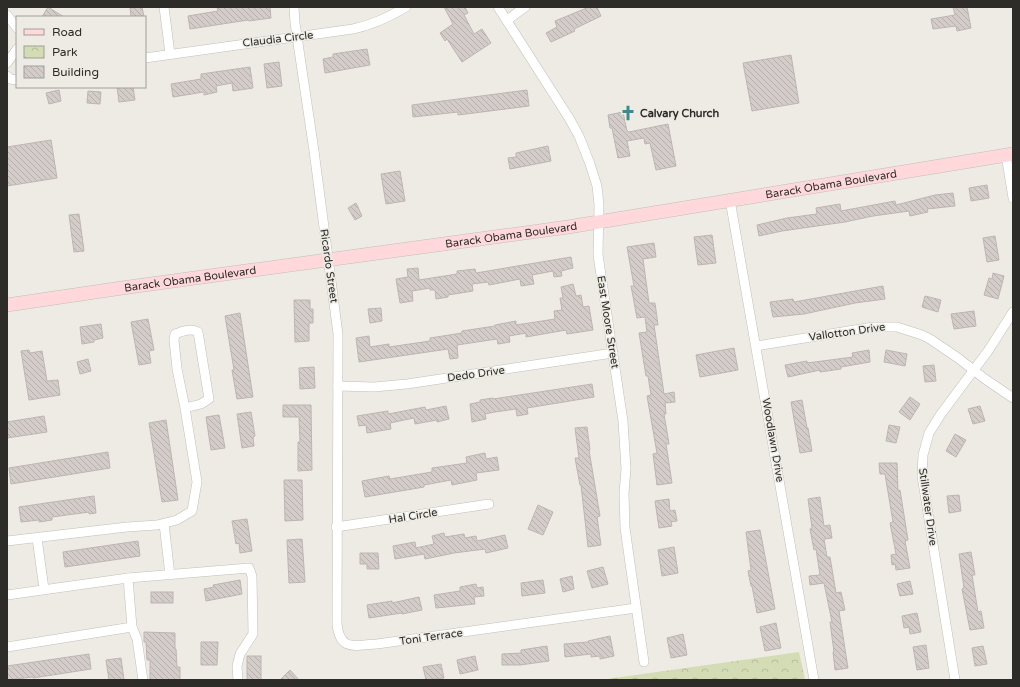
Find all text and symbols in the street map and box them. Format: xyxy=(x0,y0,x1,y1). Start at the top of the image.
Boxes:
legend xyxy=(16,16,146,88)
text: Road xyxy=(52,25,82,39)
street label: Claudia Circle xyxy=(242,28,314,50)
text: Park xyxy=(52,45,78,59)
text: Building xyxy=(52,65,99,79)
church icon: Calvary Church xyxy=(619,104,637,122)
place label: Calvary Church xyxy=(640,107,719,121)
street label: Barack Obama Boulevard xyxy=(764,167,898,201)
street label: Barack Obama Boulevard xyxy=(444,219,578,250)
street label: Ricardo Street xyxy=(317,228,341,304)
street label: Barack Obama Boulevard xyxy=(123,263,257,294)
street label: East Moore Street xyxy=(594,275,622,369)
street label: Vallotton Drive xyxy=(808,320,886,344)
street label: Dedo Drive xyxy=(446,364,506,384)
street label: Woodlawn Drive xyxy=(759,397,787,483)
street label: Stillwater Drive xyxy=(916,467,940,547)
street label: Hal Circle xyxy=(388,506,438,526)
street label: Toni Terrace xyxy=(398,626,464,648)

